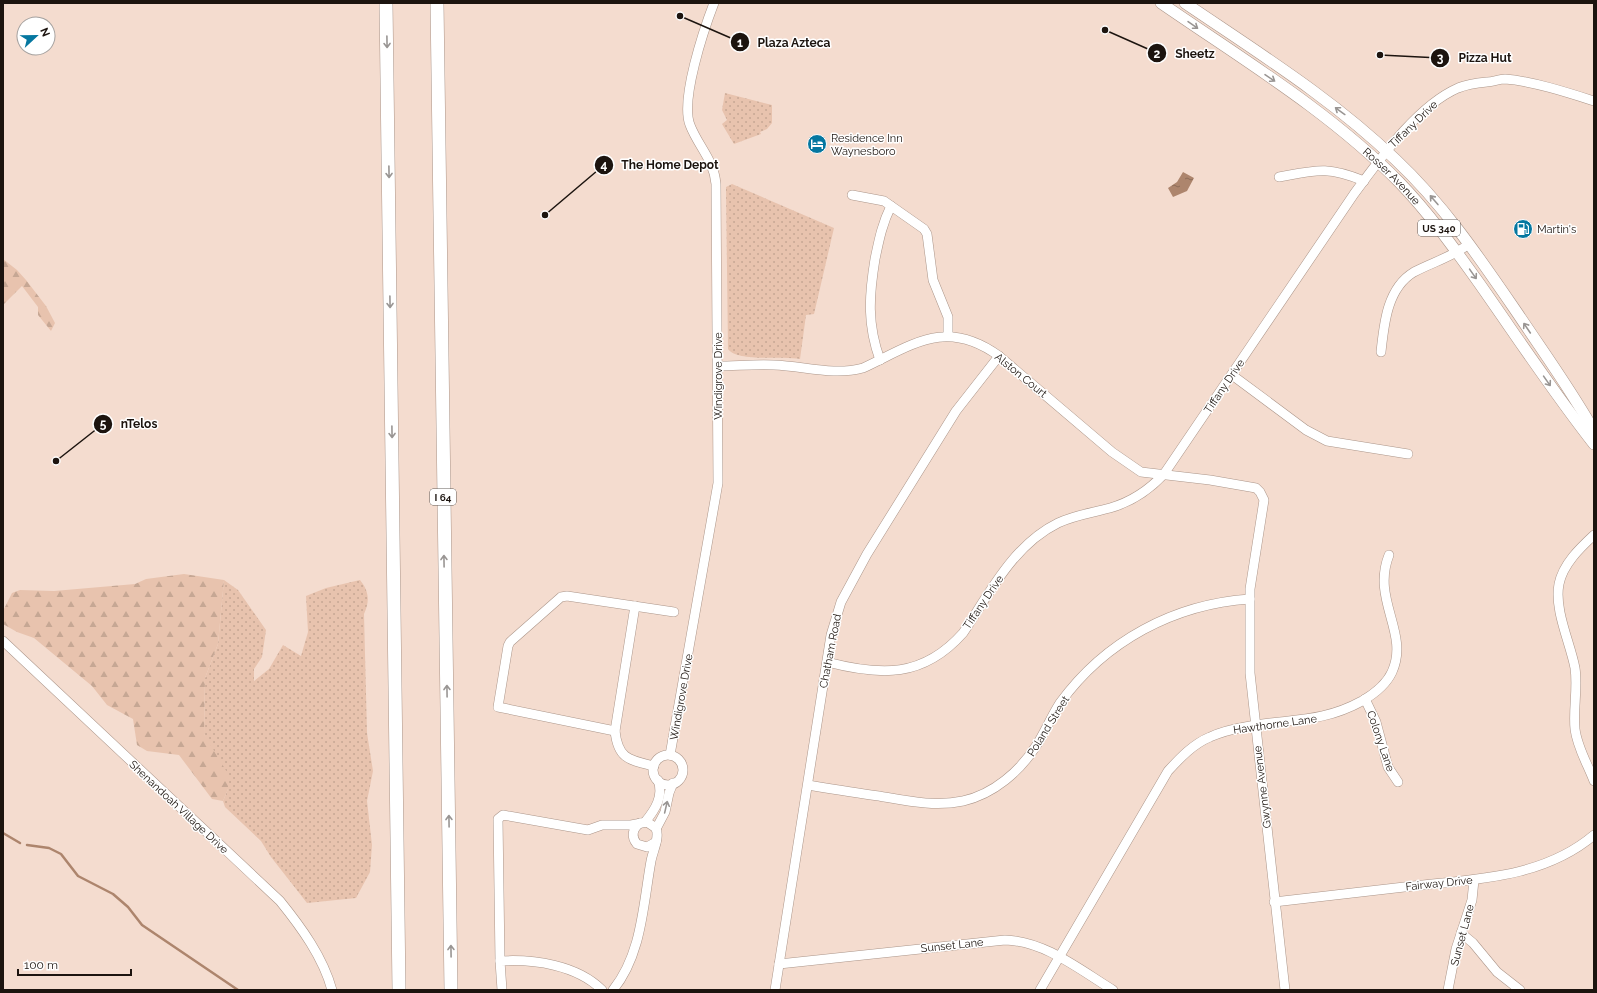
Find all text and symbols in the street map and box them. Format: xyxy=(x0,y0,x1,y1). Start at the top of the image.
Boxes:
north arrow xyxy=(16,16,56,56)
one-way arrow xyxy=(1187,21,1198,29)
text: N xyxy=(37,26,52,39)
callout: Plaza Azteca xyxy=(730,30,839,54)
one-way arrow xyxy=(383,35,391,48)
text: 1 xyxy=(737,36,743,50)
text: Plaza Azteca xyxy=(758,36,831,50)
callout: Sheetz xyxy=(1147,41,1222,65)
callout: Pizza Hut xyxy=(1430,46,1519,70)
text: 2 xyxy=(1154,47,1161,61)
text: Sheetz xyxy=(1175,47,1215,61)
text: 3 xyxy=(1437,51,1444,65)
text: Pizza Hut xyxy=(1458,51,1512,65)
one-way arrow xyxy=(1264,74,1275,82)
street label: Tiffany Drive xyxy=(1386,98,1441,151)
one-way arrow xyxy=(1334,107,1345,115)
place label: Residence Inn Waynesboro xyxy=(831,132,903,158)
hotel icon: Residence Inn Waynesboro xyxy=(806,133,828,155)
street label: Rosser Avenue xyxy=(1360,145,1423,208)
callout: The Home Depot xyxy=(594,153,727,177)
text: 4 xyxy=(601,158,608,172)
text: The Home Depot xyxy=(621,158,719,172)
one-way arrow xyxy=(385,165,393,178)
one-way arrow xyxy=(1430,195,1439,205)
fuel station icon: Martin's xyxy=(1512,218,1534,240)
road number: US 340 xyxy=(1418,220,1460,236)
place label: Martin's xyxy=(1537,223,1576,236)
one-way arrow xyxy=(1469,268,1477,279)
one-way arrow xyxy=(386,295,394,308)
one-way arrow xyxy=(1523,323,1531,334)
street label: Windigrove Drive xyxy=(712,332,725,420)
street label: Alston Court xyxy=(992,350,1050,401)
street label: Tiffany Drive xyxy=(1202,356,1248,416)
one-way arrow xyxy=(1542,375,1551,386)
callout: nTelos xyxy=(93,412,165,436)
text: 5 xyxy=(100,417,107,431)
text: nTelos xyxy=(121,417,157,431)
one-way arrow xyxy=(388,425,396,438)
road number: I 64 xyxy=(430,489,456,505)
one-way arrow xyxy=(440,555,448,568)
street label: Tiffany Drive xyxy=(961,572,1007,632)
street label: Chatham Road xyxy=(817,613,844,689)
street label: Windigrove Drive xyxy=(667,652,696,741)
one-way arrow xyxy=(443,685,451,698)
street label: Poland Street xyxy=(1025,693,1072,759)
street label: Colony Lane xyxy=(1364,709,1397,774)
street label: Hawthorne Lane xyxy=(1232,712,1318,737)
street label: Gwynne Avenue xyxy=(1251,744,1274,829)
street label: Shenandoah Village Drive xyxy=(126,758,231,857)
one-way arrow xyxy=(663,801,671,814)
one-way arrow xyxy=(445,815,453,828)
street label: Fairway Drive xyxy=(1405,873,1474,893)
street label: Sunset Lane xyxy=(1448,902,1477,967)
street label: Sunset Lane xyxy=(920,936,985,955)
one-way arrow xyxy=(447,945,455,958)
scale bar xyxy=(18,951,131,977)
text: 100 m xyxy=(24,958,58,972)

